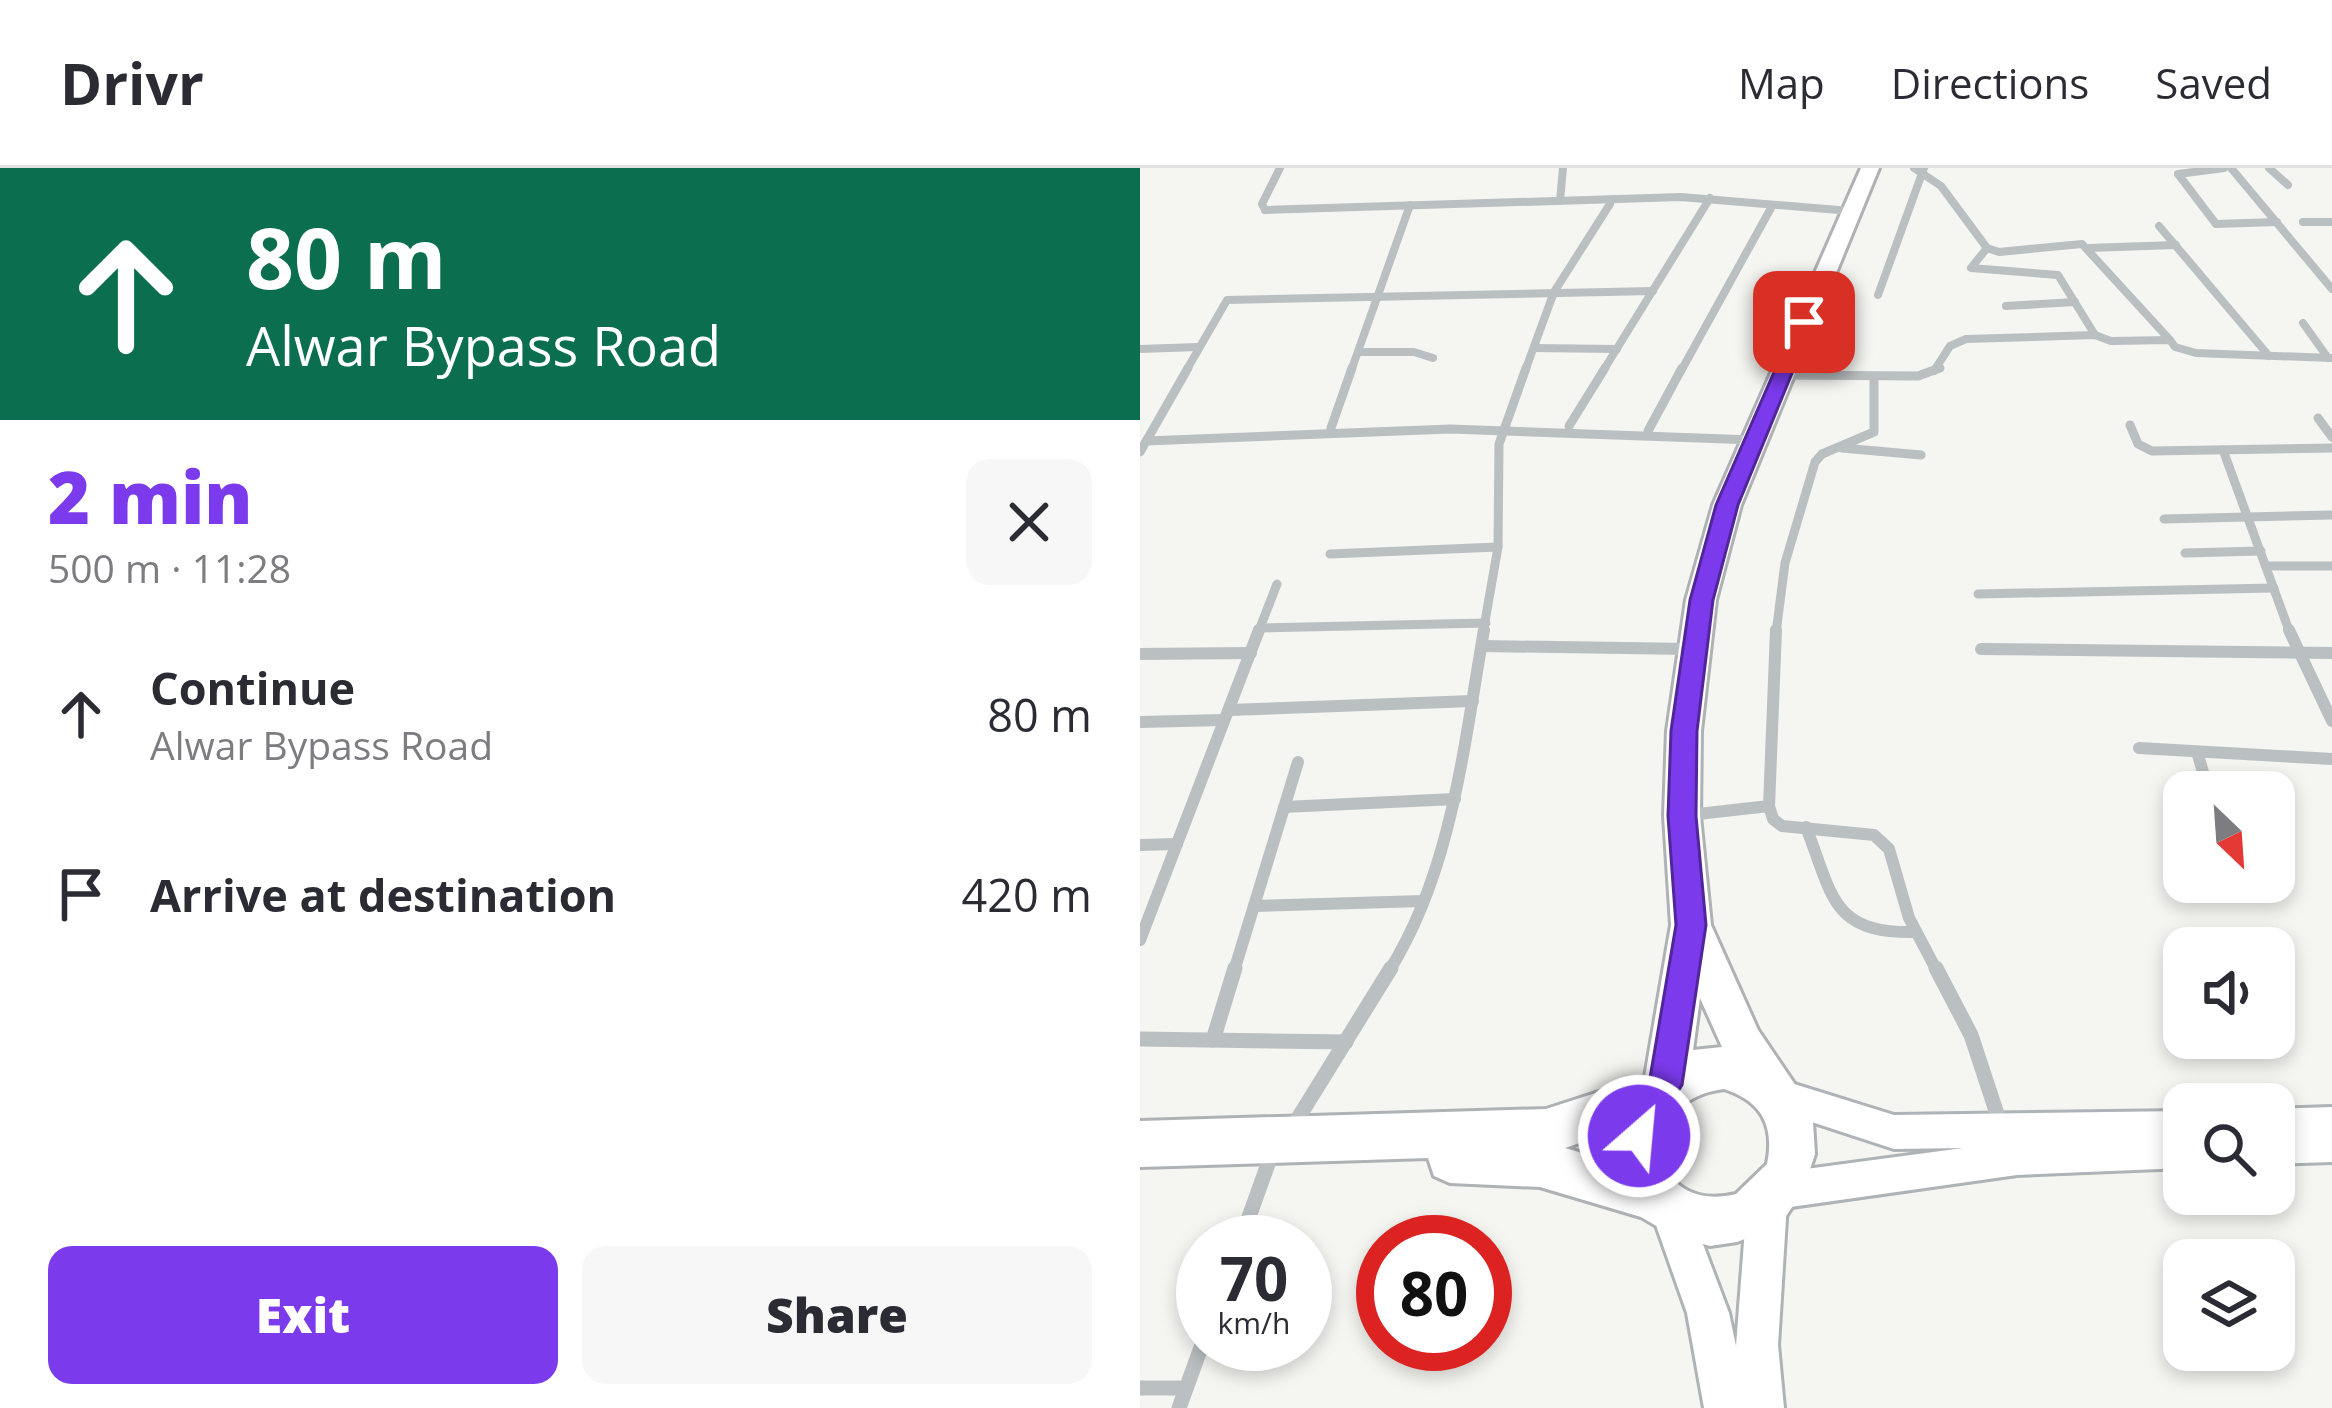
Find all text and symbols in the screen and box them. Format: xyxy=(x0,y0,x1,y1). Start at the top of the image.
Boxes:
text: Drivr xyxy=(60,44,204,122)
text: Map xyxy=(1738,54,1825,111)
text: Directions xyxy=(1891,54,2089,111)
text: Saved xyxy=(2155,54,2272,111)
text: 80 m xyxy=(246,199,446,314)
icon: ahead xyxy=(48,216,204,372)
pin xyxy=(1753,271,1855,373)
icon: arrive xyxy=(1771,289,1837,355)
text: Alwar Bypass Road xyxy=(246,308,721,382)
text: 2 min xyxy=(48,447,253,545)
button: close xyxy=(966,459,1092,585)
text: 500 m · 11:28 xyxy=(48,541,291,594)
text: Continue xyxy=(150,657,355,718)
icon: ahead xyxy=(48,681,114,747)
text: 80 m xyxy=(987,684,1092,745)
text: Alwar Bypass Road xyxy=(150,718,493,771)
north arrow xyxy=(2163,771,2295,903)
map controls xyxy=(2163,771,2295,1371)
icon: arrive xyxy=(48,861,114,927)
text: Arrive at destination xyxy=(150,864,616,925)
text: 420 m xyxy=(961,864,1092,925)
button: sound xyxy=(2163,927,2295,1059)
position arrow xyxy=(1576,1073,1702,1199)
button: search xyxy=(2163,1083,2295,1215)
speed limit sign: 80 xyxy=(1356,1215,1512,1371)
text: 70 xyxy=(1220,1237,1288,1319)
button: layers xyxy=(2163,1239,2295,1371)
button: Exit xyxy=(48,1246,558,1384)
button: Share xyxy=(582,1246,1092,1384)
text: km/h xyxy=(1218,1302,1290,1343)

